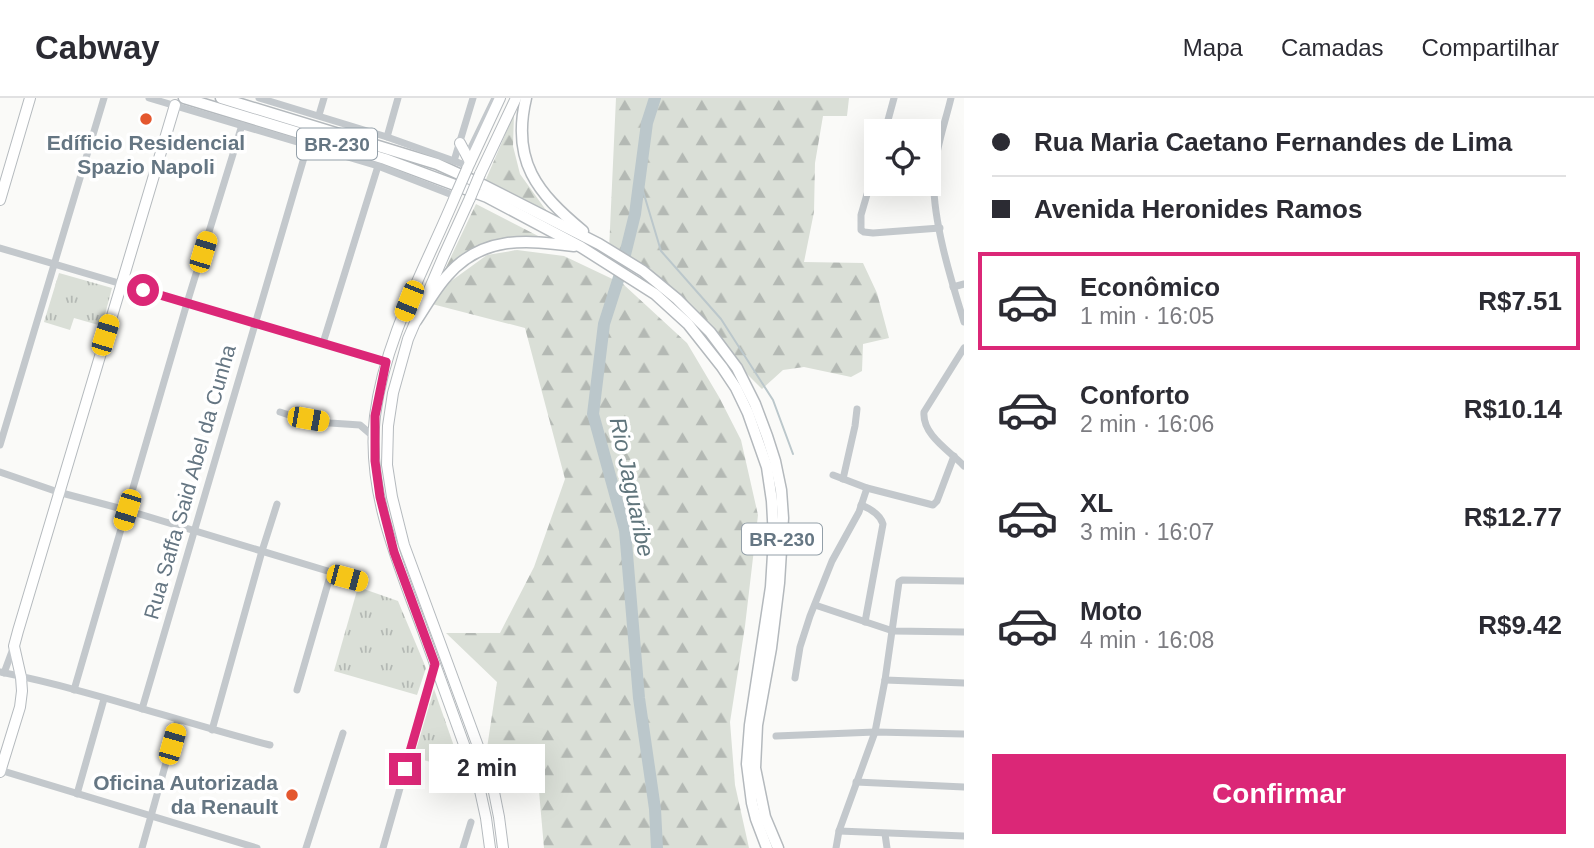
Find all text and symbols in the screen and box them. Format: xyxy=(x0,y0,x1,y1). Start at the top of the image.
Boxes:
text: Cabway xyxy=(35,29,160,66)
text: Mapa xyxy=(1183,34,1243,61)
text: Camadas xyxy=(1281,34,1384,61)
text: Compartilhar xyxy=(1422,34,1559,61)
marker: Edíficio Residencial Spazio Napoli xyxy=(138,111,154,127)
map controls xyxy=(864,119,941,196)
button: locate xyxy=(864,119,941,196)
text: Rua Maria Caetano Fernandes de Lima xyxy=(1034,127,1512,157)
road number: BR-230 xyxy=(297,128,377,159)
place label: Edíficio Residencial Spazio Napoli xyxy=(47,131,245,178)
text: Avenida Heronides Ramos xyxy=(1034,194,1362,224)
car xyxy=(187,229,220,275)
icon: car xyxy=(996,270,1059,333)
text: Econômico xyxy=(1080,272,1220,302)
route start xyxy=(127,274,159,306)
car xyxy=(392,278,427,324)
text: R$7.51 xyxy=(1478,286,1562,316)
text: 1 min · 16:05 xyxy=(1080,303,1214,329)
car xyxy=(89,312,122,358)
street label: Rua Saffa Said Abel da Cunha xyxy=(139,342,240,622)
icon: car xyxy=(996,378,1059,441)
text: Conforto xyxy=(1080,380,1190,410)
text: R$10.14 xyxy=(1464,394,1562,424)
car xyxy=(286,405,331,433)
text: 2 min · 16:06 xyxy=(1080,411,1214,437)
water label: Rio Jaguaribe xyxy=(605,415,659,559)
icon: car xyxy=(996,486,1059,549)
car xyxy=(111,487,144,533)
text: XL xyxy=(1080,488,1113,518)
text: R$12.77 xyxy=(1464,502,1562,532)
text: 3 min · 16:07 xyxy=(1080,519,1214,545)
road number: BR-230 xyxy=(742,524,822,554)
car xyxy=(324,562,371,594)
icon: car xyxy=(996,594,1059,657)
text: Moto xyxy=(1080,596,1142,626)
text: R$9.42 xyxy=(1478,610,1562,640)
text: 4 min · 16:08 xyxy=(1080,627,1214,653)
car xyxy=(157,721,188,767)
callout: 2 min xyxy=(430,744,545,794)
route end xyxy=(389,753,421,785)
button: Confirmar xyxy=(992,754,1566,834)
text: 2 min xyxy=(457,755,517,781)
place label: Oficina Autorizada da Renault xyxy=(93,771,278,818)
marker: Oficina Autorizada da Renault xyxy=(284,787,300,803)

